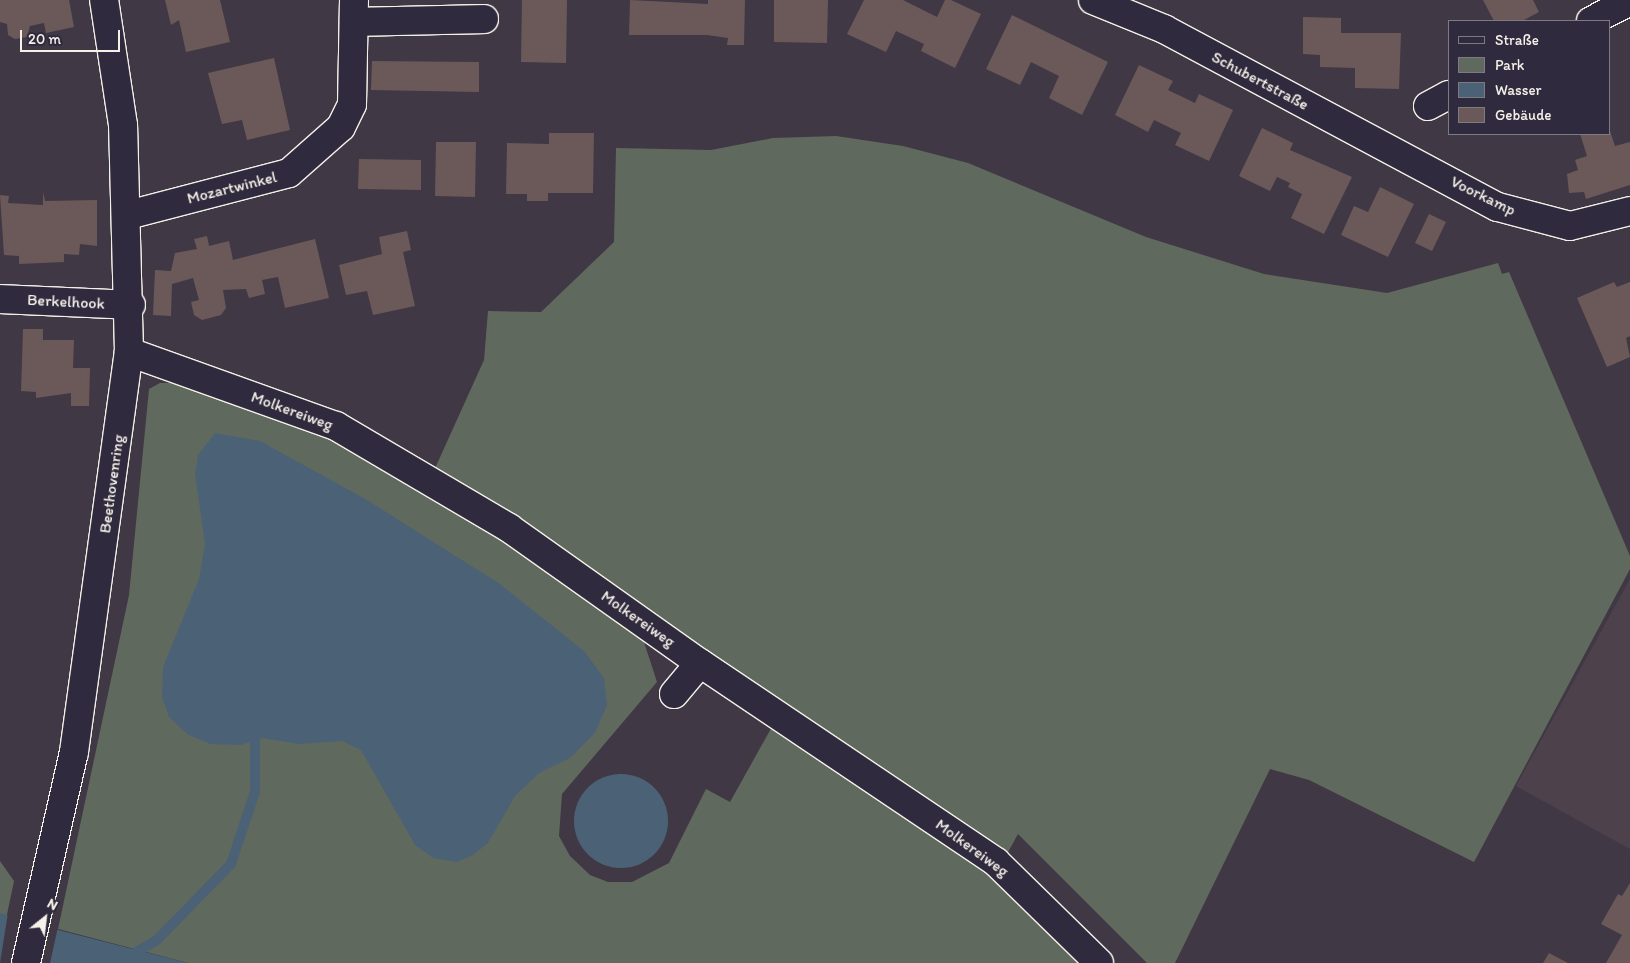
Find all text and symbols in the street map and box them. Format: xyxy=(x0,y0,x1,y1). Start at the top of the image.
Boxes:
scale bar xyxy=(22,20,122,52)
legend xyxy=(1448,20,1610,135)
text: 20 m xyxy=(28,30,61,48)
text: Straße xyxy=(1495,31,1539,49)
street label: Schubertstraße xyxy=(1208,47,1312,115)
text: Park xyxy=(1495,56,1525,74)
text: Wasser xyxy=(1495,81,1542,99)
text: Gebäude xyxy=(1495,106,1552,124)
street label: Mozartwinkel xyxy=(185,168,279,208)
street label: Voorkamp xyxy=(1447,172,1519,220)
street label: Berkelhook xyxy=(27,290,105,314)
street label: Molkereiweg xyxy=(248,387,336,435)
street label: Beethovenring xyxy=(96,433,128,535)
street label: Molkereiweg xyxy=(597,587,679,651)
street label: Molkereiweg xyxy=(932,815,1012,881)
north arrow xyxy=(20,893,70,943)
text: N xyxy=(44,895,61,914)

